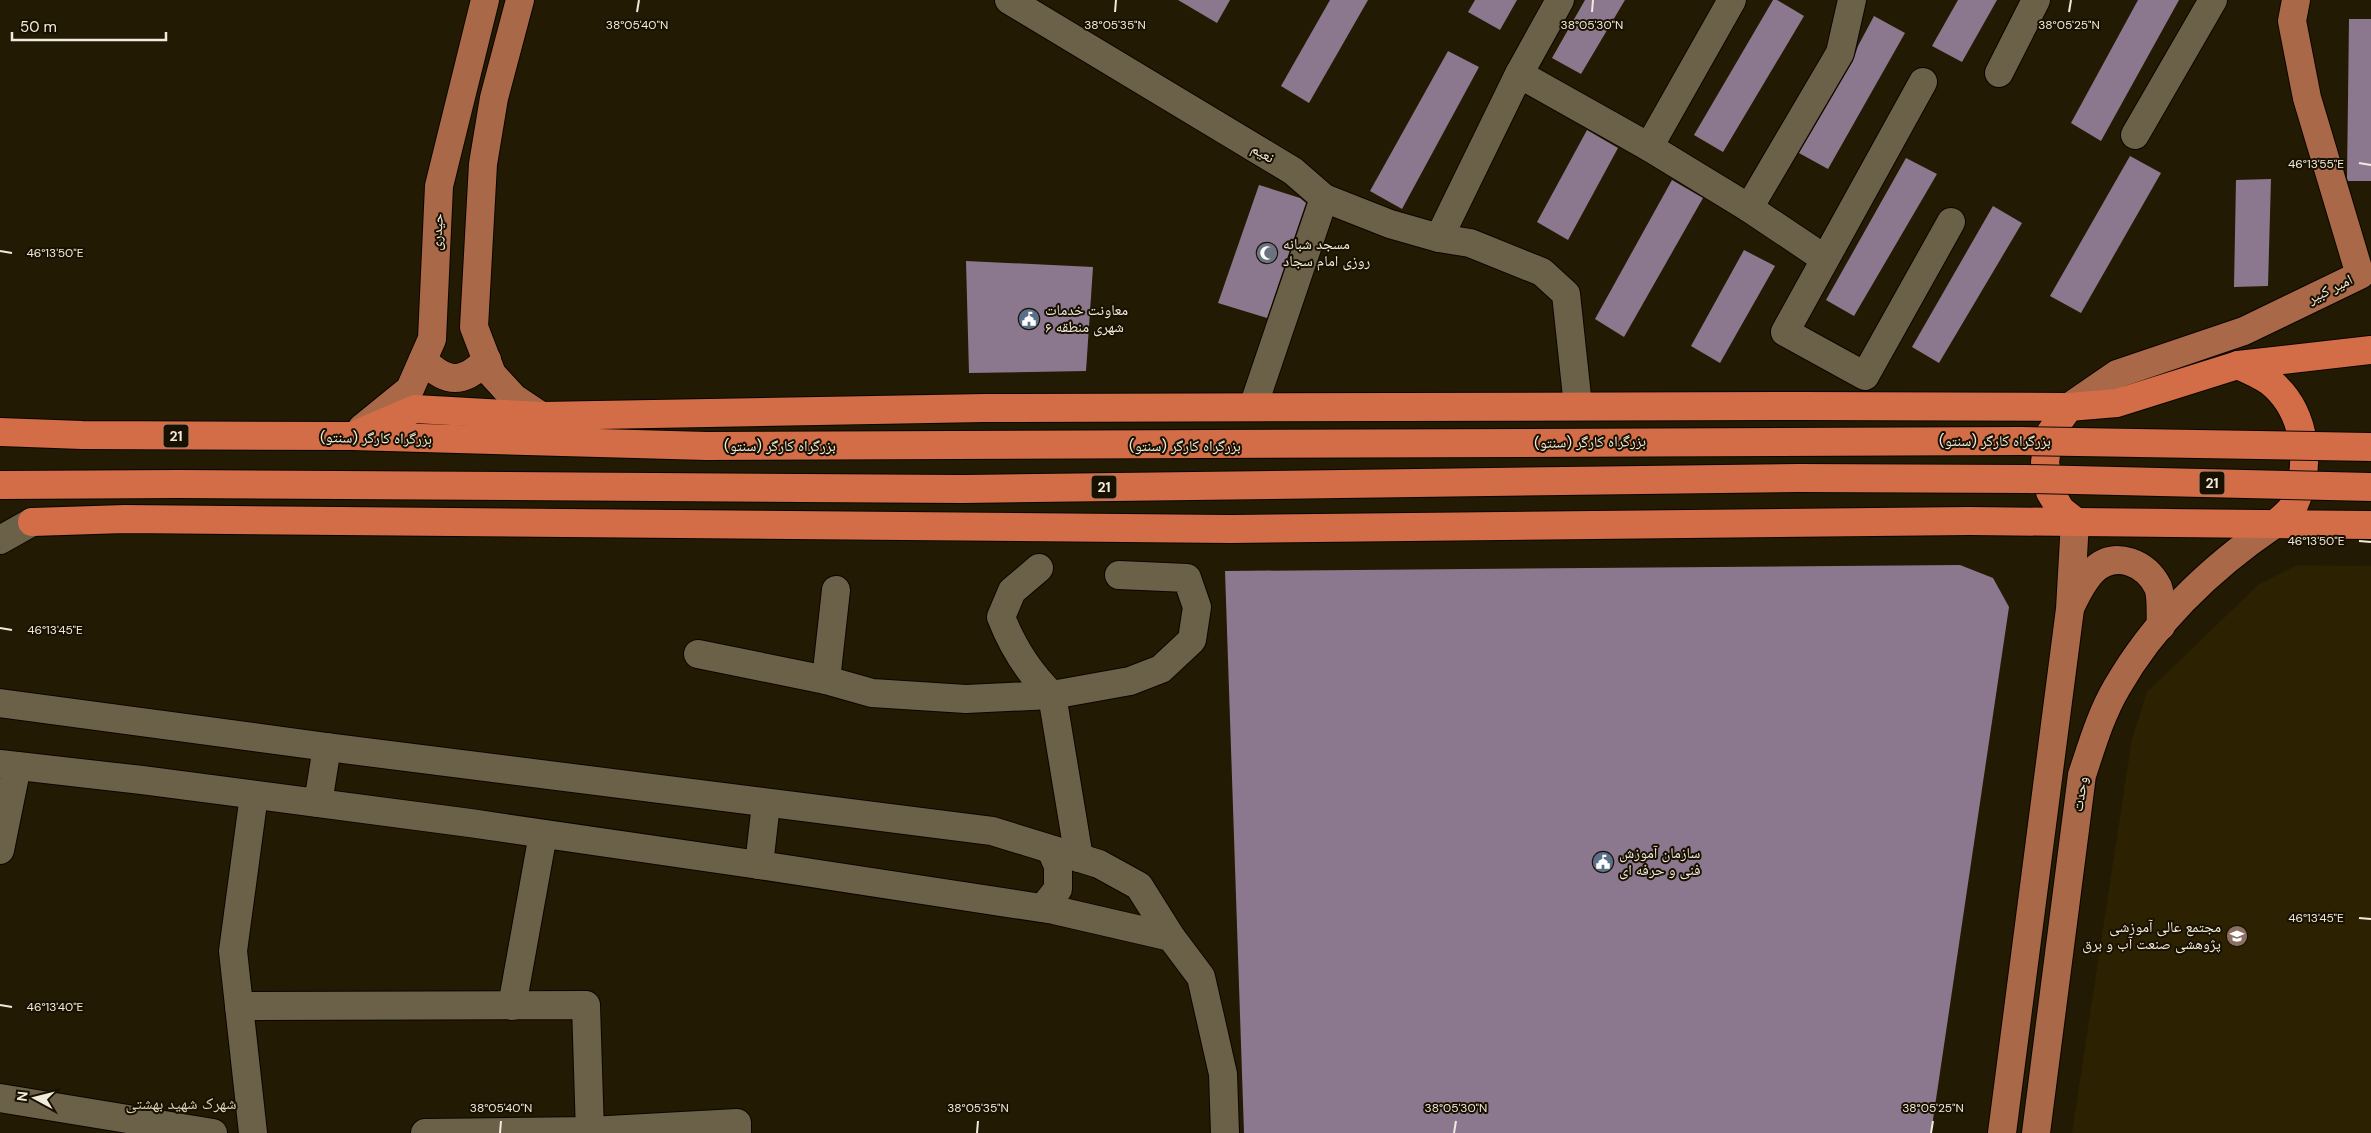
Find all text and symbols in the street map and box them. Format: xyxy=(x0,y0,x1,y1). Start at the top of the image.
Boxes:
scale bar xyxy=(12,10,166,42)
text: 50 m xyxy=(20,17,57,37)
text: 38°05'40"N xyxy=(606,17,668,33)
text: 38°05'35"N xyxy=(1084,17,1146,33)
text: 38°05'30"N xyxy=(1561,17,1623,33)
text: 38°05'25"N xyxy=(2038,17,2100,33)
street label: نعیم xyxy=(1248,138,1278,168)
text: 46°13'55"E xyxy=(2288,156,2344,172)
street label: حیدری xyxy=(426,212,448,251)
place label: مسجد شبانه روزی امام سجاد xyxy=(1283,234,1370,271)
mosque icon: مسجد شبانه روزی امام سجاد xyxy=(1255,241,1279,265)
text: 46°13'50"E xyxy=(26,245,84,261)
street label: امیر کبیر xyxy=(2303,270,2356,309)
place label: معاونت خدمات شهری منطقه ۶ xyxy=(1045,300,1128,337)
public building icon: معاونت خدمات شهری منطقه ۶ xyxy=(1017,307,1041,331)
road number: 21 xyxy=(164,424,188,448)
street label: بزرگراه کارگر (سنتو) xyxy=(320,427,432,449)
street label: بزرگراه کارگر (سنتو) xyxy=(1534,431,1646,453)
street label: بزرگراه کارگر (سنتو) xyxy=(1939,431,2051,451)
street label: بزرگراه کارگر (سنتو) xyxy=(724,436,836,456)
street label: بزرگراه کارگر (سنتو) xyxy=(1129,436,1241,456)
road number: 21 xyxy=(2200,472,2224,494)
road number: 21 xyxy=(1092,476,1116,498)
text: 46°13'50"E xyxy=(2287,533,2345,549)
text: 46°13'45"E xyxy=(27,622,83,638)
street label: وحدت xyxy=(2067,775,2093,813)
place label: سازمان آموزش فنی و حرفه ای xyxy=(1619,843,1701,880)
public building icon: سازمان آموزش فنی و حرفه ای xyxy=(1591,850,1615,874)
text: 46°13'45"E xyxy=(2288,910,2344,926)
place label: مجتمع عالی آموزشی پژوهشی صنعت آب و برق xyxy=(2082,917,2221,954)
school or university icon: مجتمع عالی آموزشی پژوهشی صنعت آب و برق xyxy=(2225,924,2249,948)
text: 46°13'40"E xyxy=(27,999,84,1015)
north arrow xyxy=(10,1073,60,1123)
text: N xyxy=(13,1090,32,1103)
district label: شهرک شهید بهشتی xyxy=(126,1093,236,1114)
text: 38°05'40"N xyxy=(470,1100,532,1116)
text: 38°05'35"N xyxy=(947,1100,1009,1116)
text: 38°05'30"N xyxy=(1425,1100,1487,1116)
text: 38°05'25"N xyxy=(1902,1100,1964,1116)

